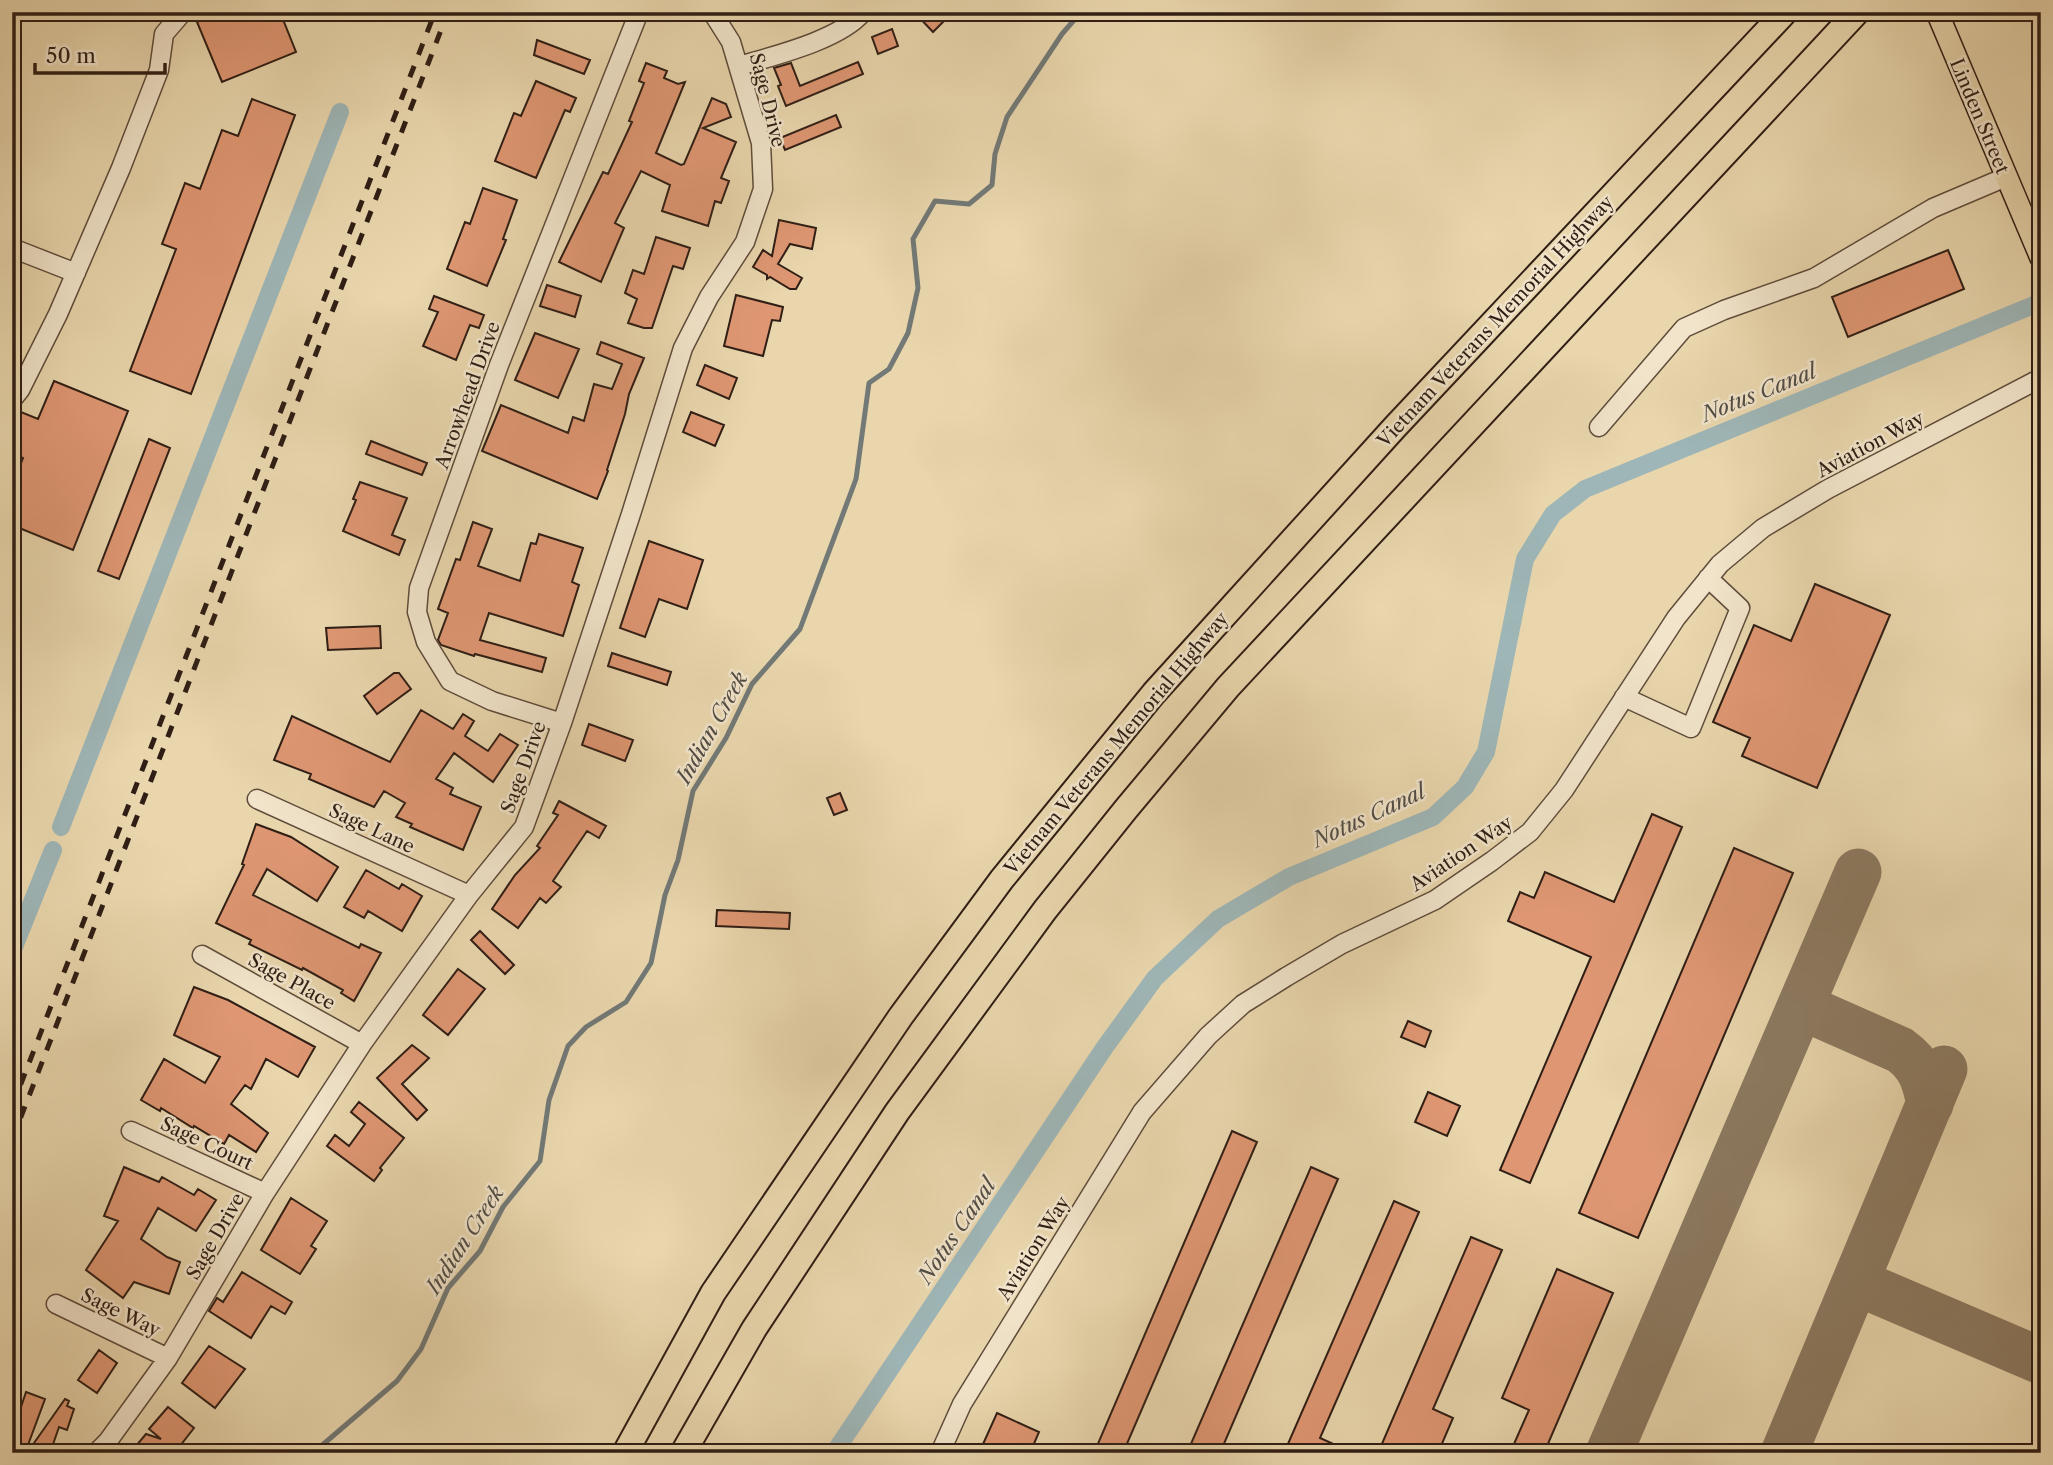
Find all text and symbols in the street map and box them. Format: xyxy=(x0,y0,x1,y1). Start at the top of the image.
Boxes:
scale bar xyxy=(35,32,164,76)
text: 50 m xyxy=(46,43,96,68)
street label: Sage Drive xyxy=(745,51,790,150)
street label: Linden Street xyxy=(1945,55,2014,178)
street label: Vietnam Veterans Memorial Highway xyxy=(1372,190,1619,453)
street label: Arrowhead Drive xyxy=(430,318,505,473)
water label: Notus Canal xyxy=(1696,357,1822,428)
street label: Aviation Way xyxy=(1812,406,1928,483)
street label: Vietnam Veterans Memorial Highway xyxy=(999,607,1233,880)
water label: Indian Creek xyxy=(670,667,753,790)
street label: Sage Drive xyxy=(496,718,551,816)
water label: Notus Canal xyxy=(1307,778,1431,853)
street label: Sage Lane xyxy=(325,799,418,858)
street label: Aviation Way xyxy=(1405,810,1517,897)
street label: Sage Place xyxy=(244,948,339,1015)
street label: Sage Court xyxy=(157,1112,257,1175)
water label: Notus Canal xyxy=(911,1171,1002,1290)
water label: Indian Creek xyxy=(419,1181,509,1300)
street label: Sage Drive xyxy=(181,1189,249,1284)
street label: Aviation Way xyxy=(992,1192,1075,1306)
street label: Sage Way xyxy=(77,1283,165,1342)

